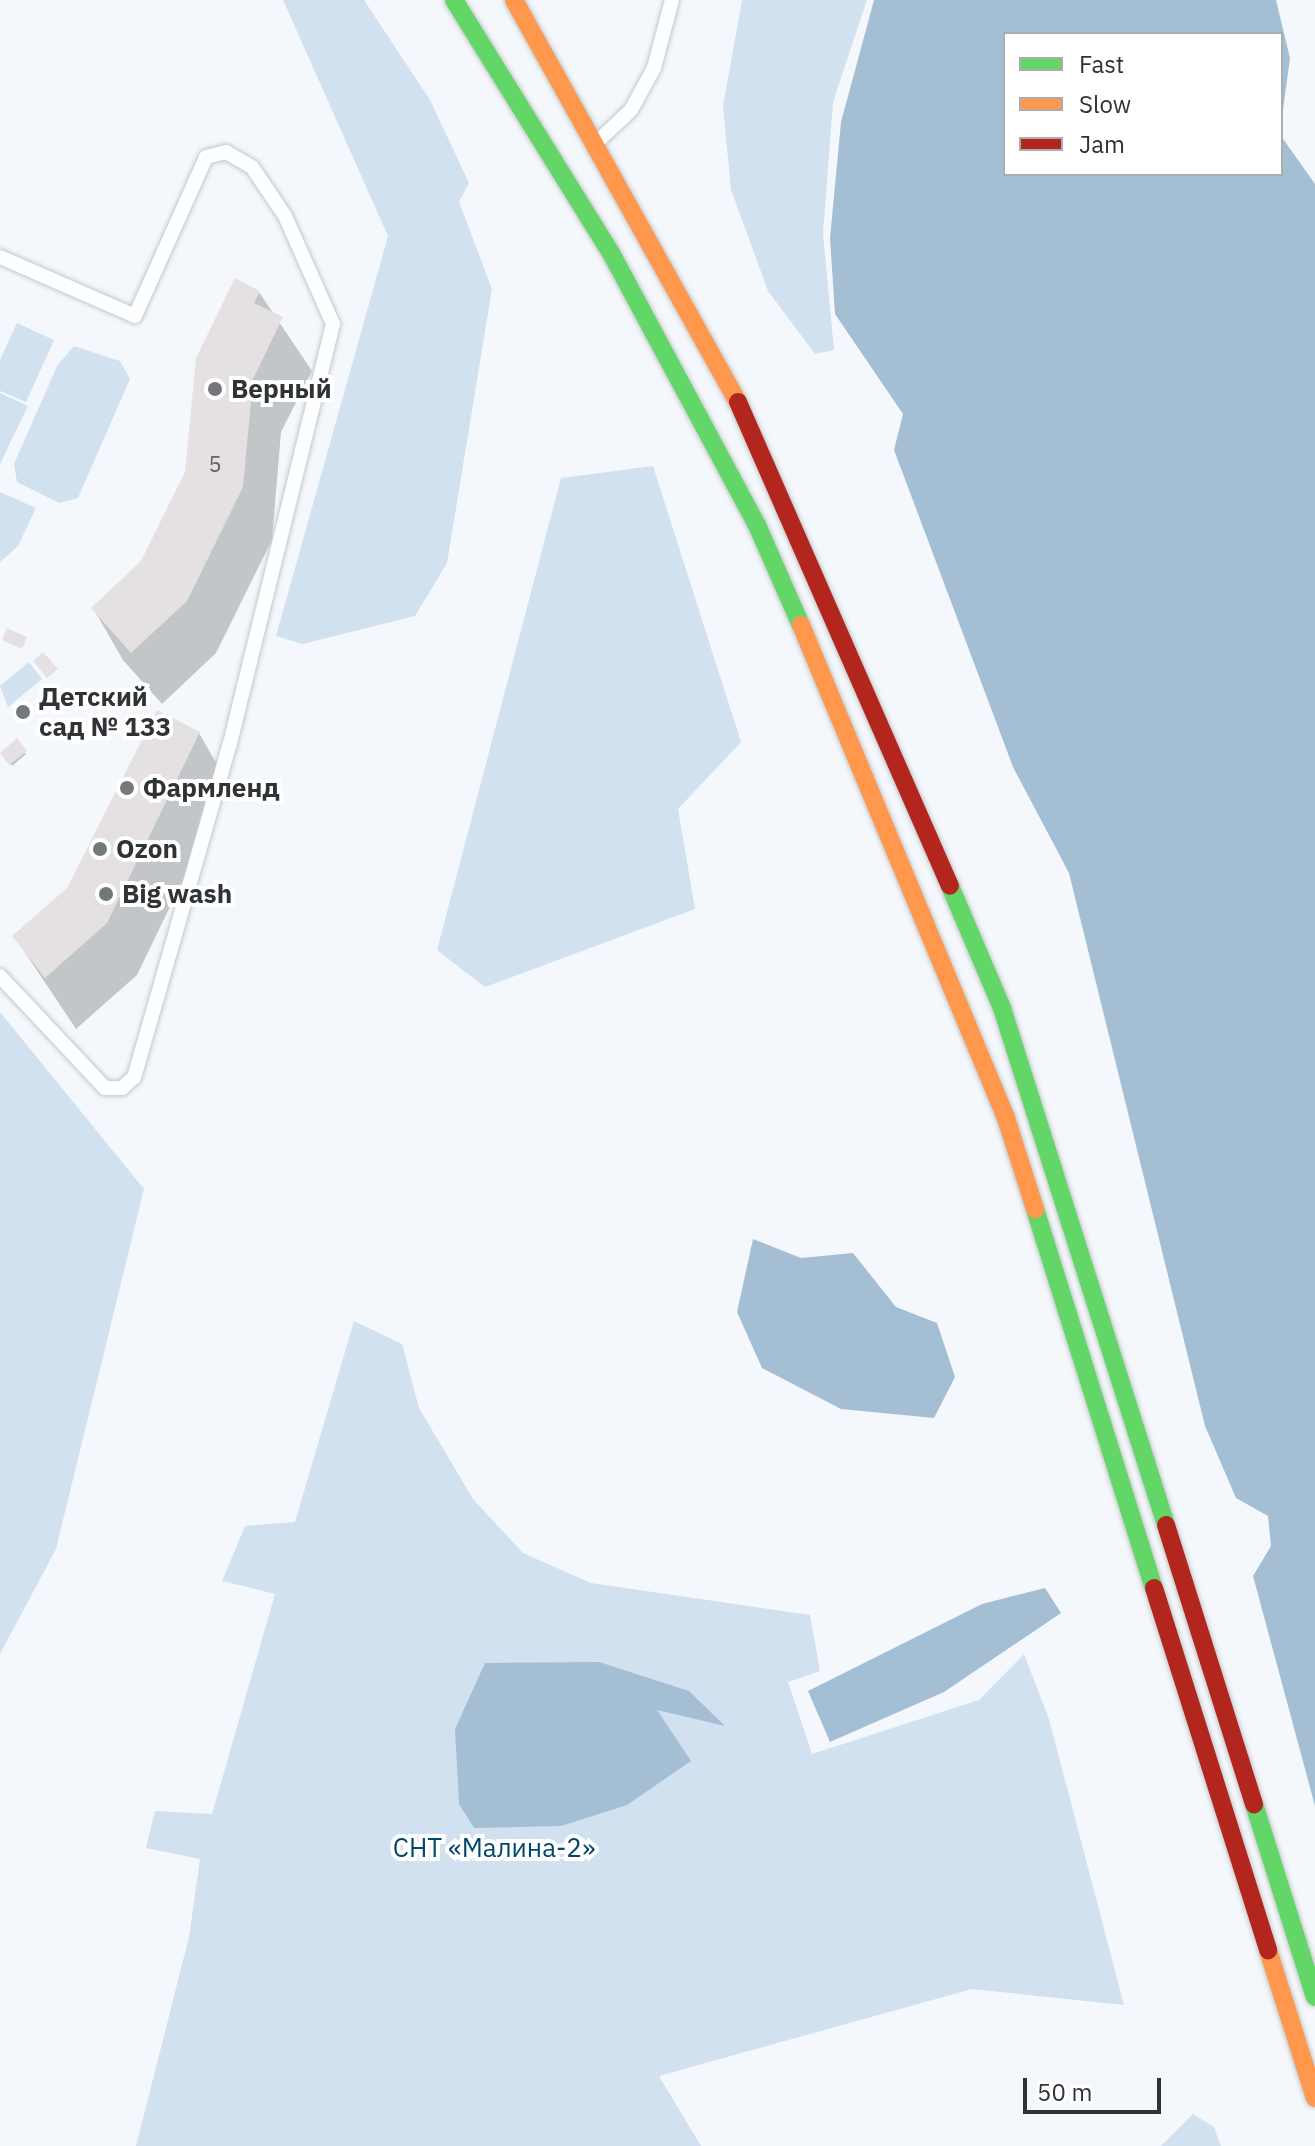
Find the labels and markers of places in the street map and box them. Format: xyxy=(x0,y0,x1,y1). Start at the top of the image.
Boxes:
place label: Верный xyxy=(231,373,332,405)
marker: Верный xyxy=(206,380,224,398)
place label: Детский сад № 133 xyxy=(39,681,171,742)
marker: Детский сад № 133 xyxy=(14,703,32,721)
place label: Фармленд xyxy=(143,772,279,804)
marker: Фармленд xyxy=(118,779,136,797)
place label: Ozon xyxy=(116,833,178,865)
marker: Ozon xyxy=(91,840,109,858)
place label: Big wash xyxy=(122,878,232,910)
marker: Big wash xyxy=(97,885,115,903)

